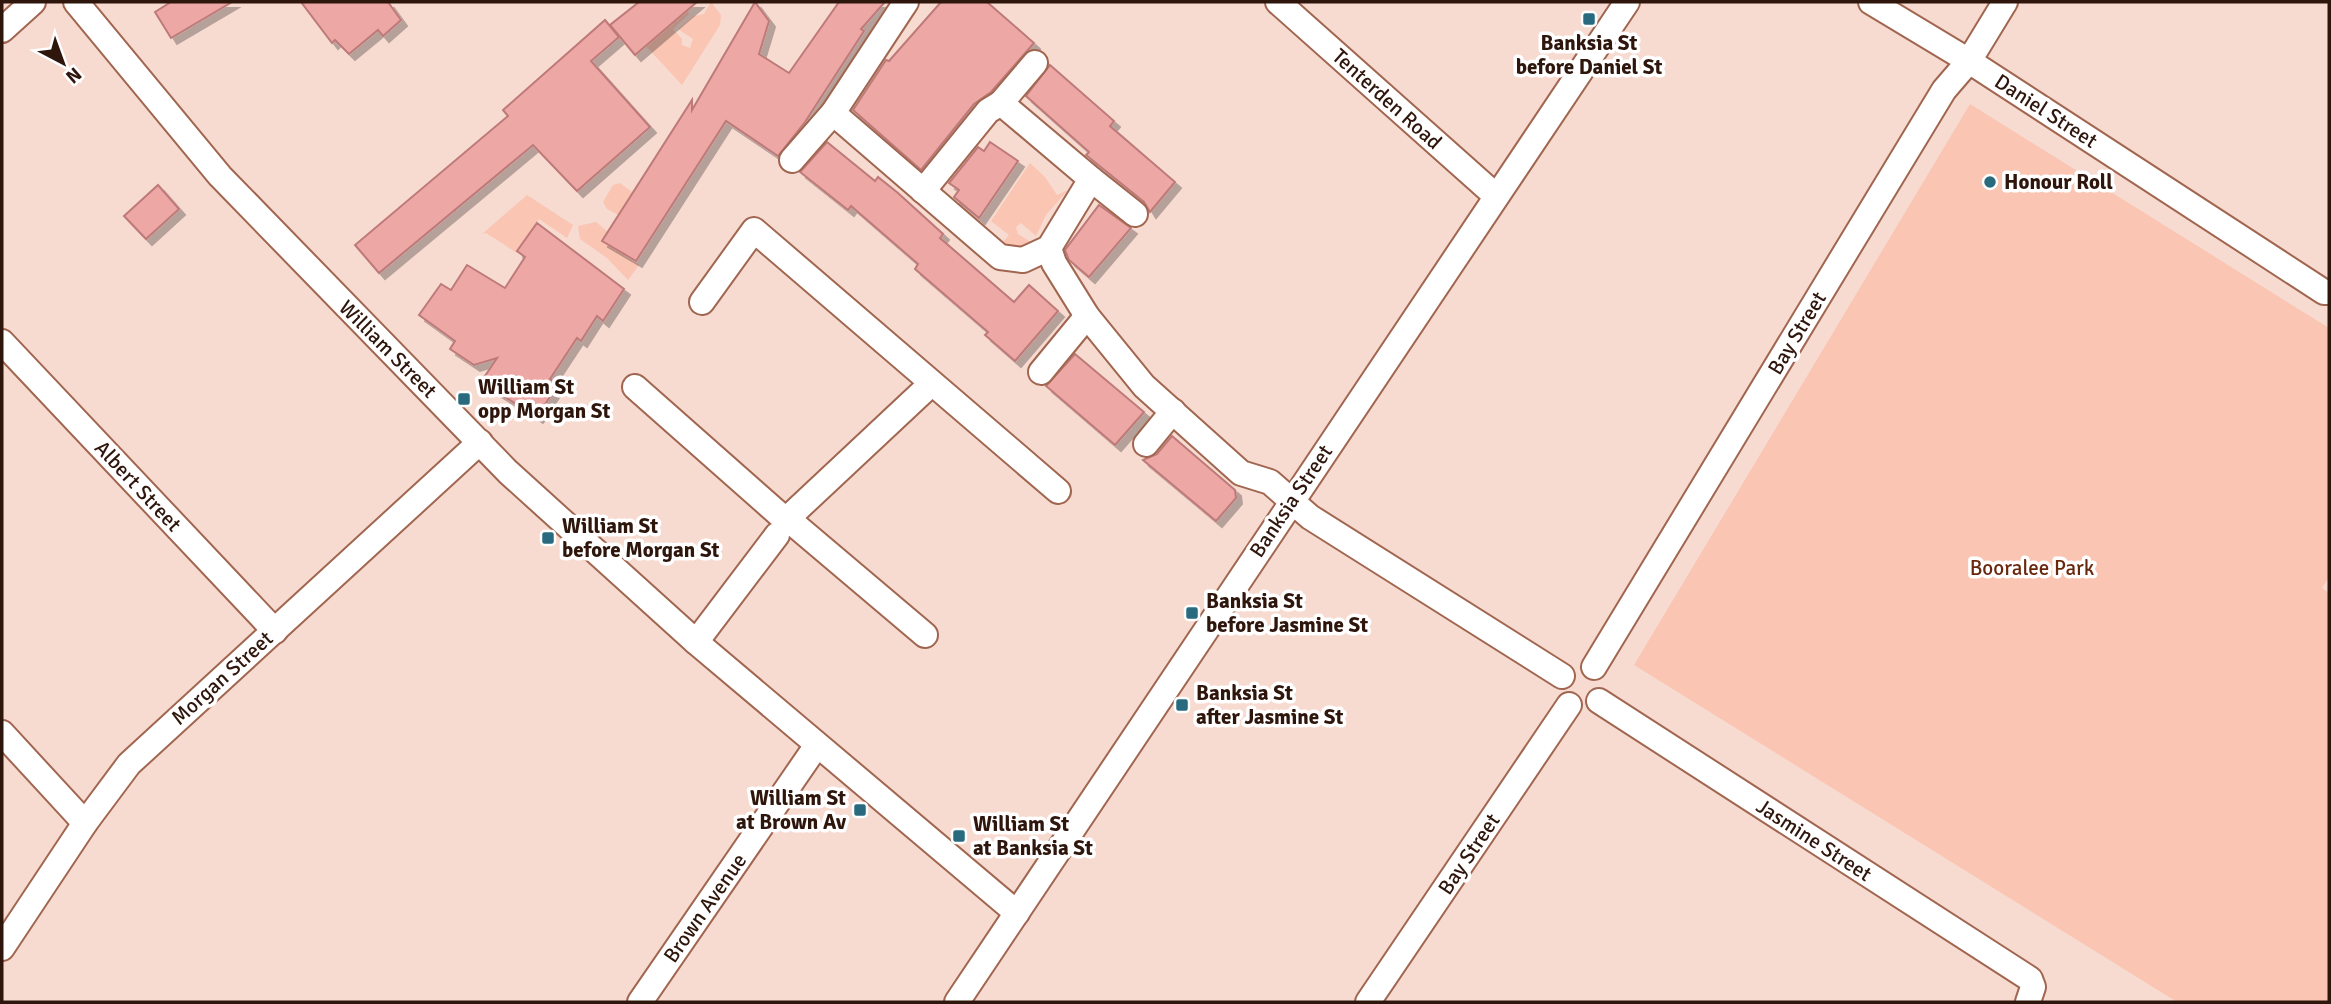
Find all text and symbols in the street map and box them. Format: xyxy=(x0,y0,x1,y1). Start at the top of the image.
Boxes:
marker: Banksia St before Daniel St xyxy=(1581,11,1597,27)
north arrow xyxy=(28,28,98,98)
place label: Banksia St before Daniel St xyxy=(1516,30,1662,80)
street label: Tenterden Road xyxy=(1327,43,1447,155)
text: N xyxy=(61,62,86,88)
street label: Daniel Street xyxy=(1990,68,2102,154)
place label: Honour Roll xyxy=(2004,169,2113,195)
marker: Honour Roll xyxy=(1982,174,1998,190)
street label: Bay Street xyxy=(1762,287,1832,379)
street label: William Street xyxy=(334,295,442,403)
place label: William St opp Morgan St xyxy=(478,374,611,424)
marker: William St opp Morgan St xyxy=(456,391,472,407)
street label: Albert Street xyxy=(89,435,187,537)
street label: Banksia Street xyxy=(1244,440,1338,562)
place label: William St before Morgan St xyxy=(562,513,720,563)
marker: William St before Morgan St xyxy=(540,530,556,546)
park label: Booralee Park xyxy=(1970,555,2095,581)
place label: Banksia St before Jasmine St xyxy=(1206,588,1368,638)
marker: Banksia St before Jasmine St xyxy=(1184,605,1200,621)
street label: Morgan Street xyxy=(166,626,278,730)
place label: Banksia St after Jasmine St xyxy=(1196,680,1343,730)
marker: Banksia St after Jasmine St xyxy=(1174,697,1190,713)
place label: William St at Brown Av xyxy=(736,785,847,835)
street label: Jasmine Street xyxy=(1751,793,1877,887)
marker: William St at Brown Av xyxy=(852,802,868,818)
street label: Bay Street xyxy=(1432,808,1506,900)
place label: William St at Banksia St xyxy=(973,811,1093,861)
marker: William St at Banksia St xyxy=(951,828,967,844)
street label: Brown Avenue xyxy=(658,848,752,968)

